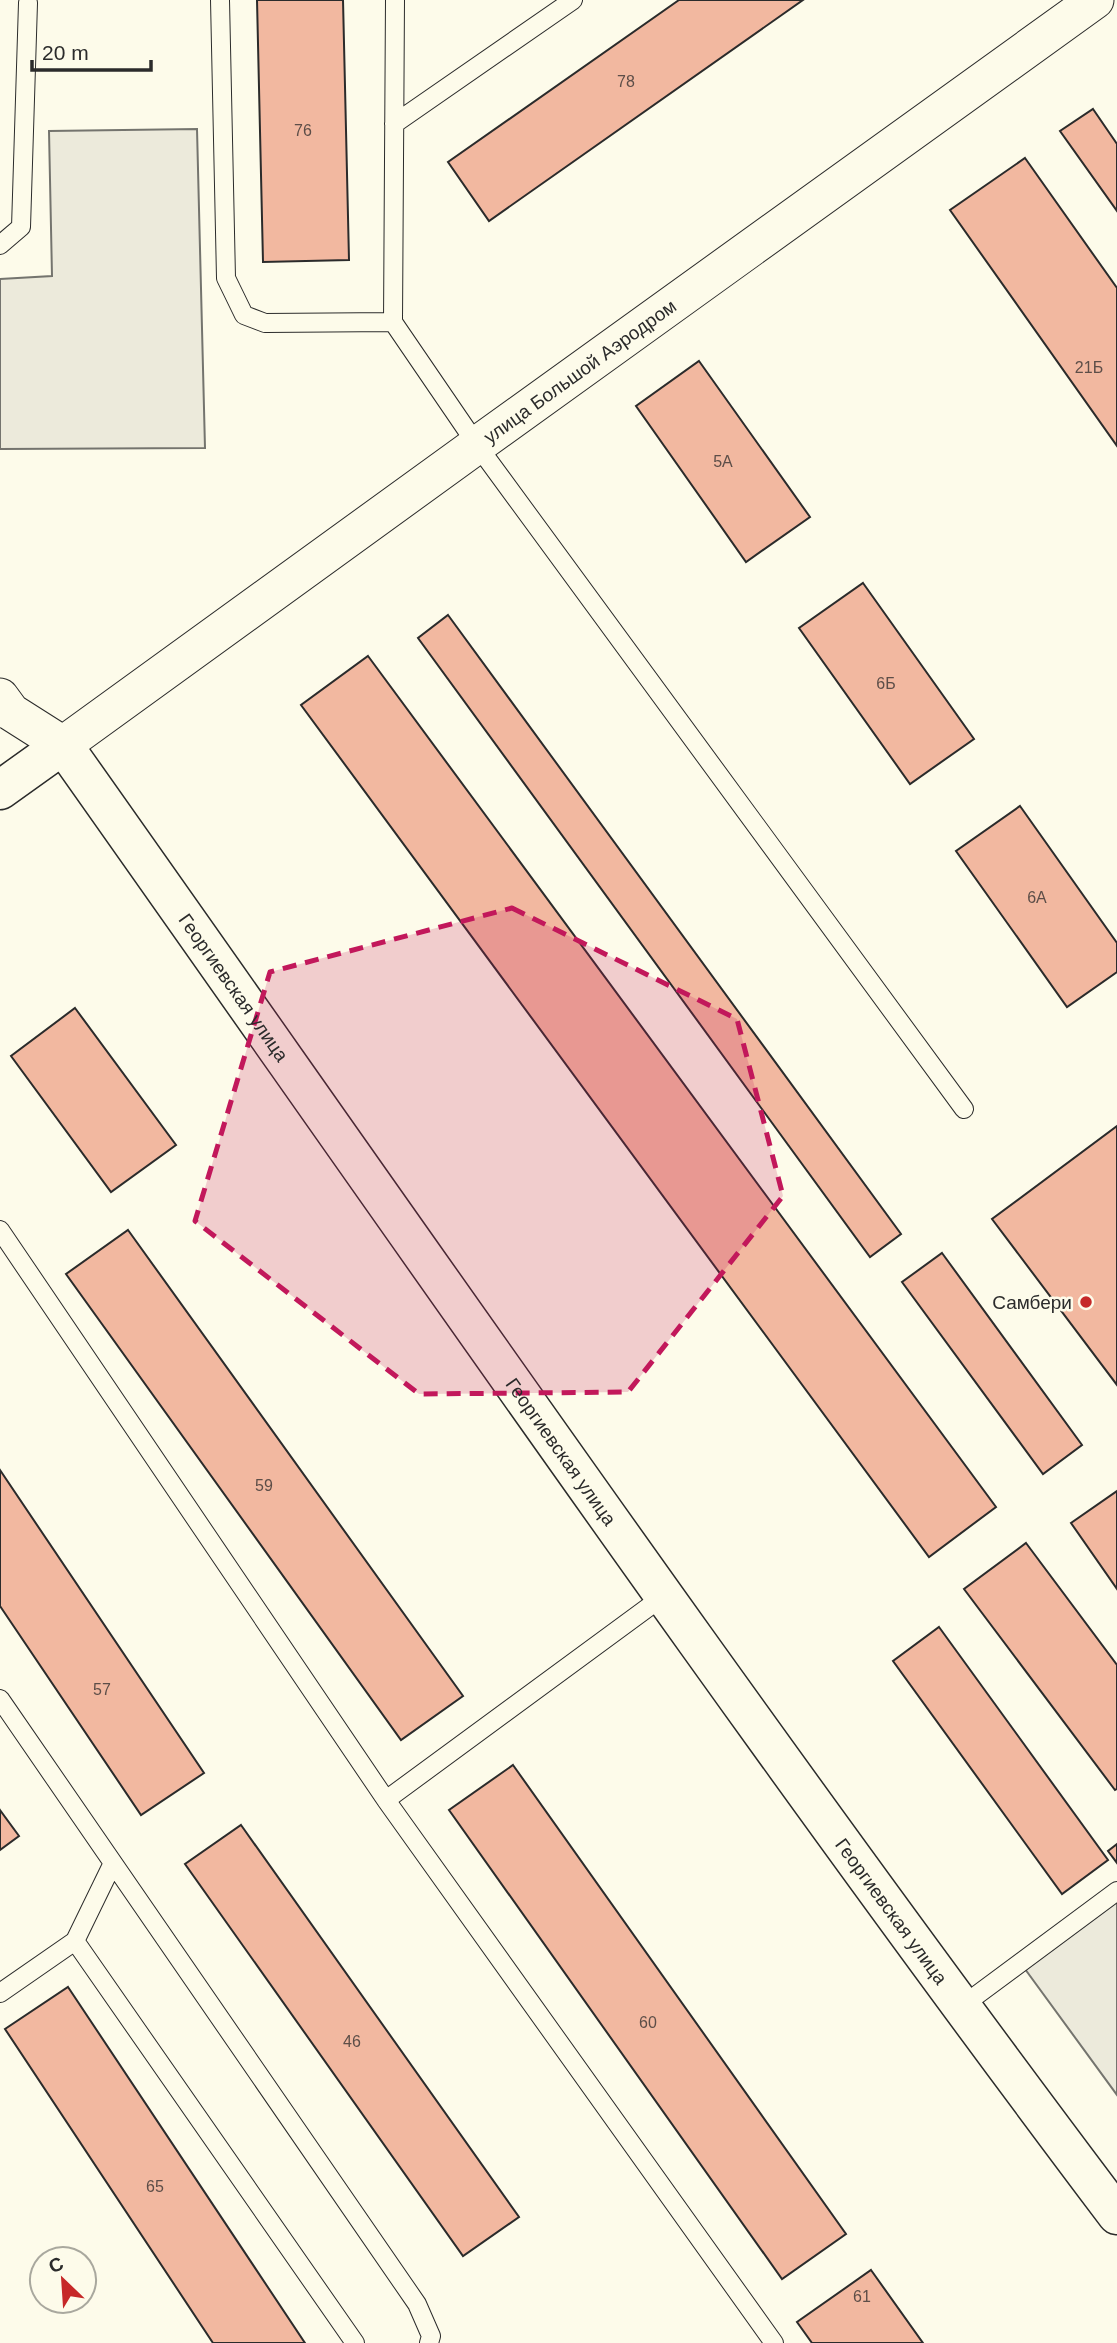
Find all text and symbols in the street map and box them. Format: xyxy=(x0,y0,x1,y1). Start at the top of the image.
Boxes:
scale bar xyxy=(32,28,150,72)
text: 20 m xyxy=(42,41,89,64)
house number: 78 xyxy=(617,73,635,90)
house number: 76 xyxy=(294,122,312,139)
street label: улица Большой Аэродром xyxy=(480,295,680,447)
house number: 21Б xyxy=(1075,359,1103,376)
house number: 5А xyxy=(713,453,733,470)
house number: 6Б xyxy=(876,675,896,692)
house number: 6А xyxy=(1027,889,1047,906)
street label: Георгиевская улица xyxy=(175,910,293,1065)
place label: Самбери xyxy=(992,1292,1072,1313)
marker: Самбери xyxy=(1078,1294,1094,1310)
street label: Георгиевская улица xyxy=(502,1374,621,1530)
house number: 59 xyxy=(255,1477,273,1494)
house number: 57 xyxy=(93,1681,111,1698)
street label: Георгиевская улица xyxy=(831,1834,952,1989)
house number: 60 xyxy=(639,2014,657,2031)
house number: 46 xyxy=(343,2033,361,2050)
house number: 65 xyxy=(146,2178,164,2195)
north arrow xyxy=(28,2245,98,2315)
text: С xyxy=(45,2253,67,2277)
house number: 61 xyxy=(853,2288,871,2305)

